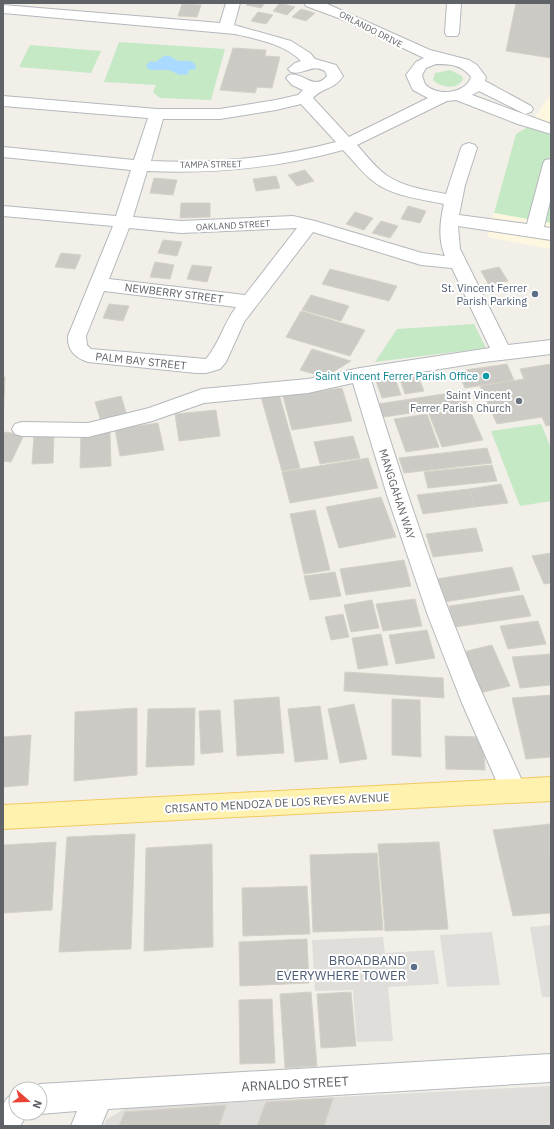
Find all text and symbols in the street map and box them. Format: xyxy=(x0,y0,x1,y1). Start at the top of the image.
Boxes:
street label: ORLANDO DRIVE xyxy=(337,8,405,50)
street label: TAMPA STREET xyxy=(180,158,242,170)
street label: OAKLAND STREET xyxy=(196,218,270,232)
street label: NEWBERRY STREET xyxy=(124,280,225,306)
place label: St. Vincent Ferrer Parish Parking xyxy=(441,281,527,308)
marker: St. Vincent Ferrer Parish Parking xyxy=(530,289,540,299)
street label: PALM BAY STREET xyxy=(95,349,188,373)
place label: Saint Vincent Ferrer Parish Office xyxy=(315,369,478,383)
marker: Saint Vincent Ferrer Parish Office xyxy=(481,371,491,381)
place label: Saint Vincent Ferrer Parish Church xyxy=(410,388,511,415)
marker: Saint Vincent Ferrer Parish Church xyxy=(514,396,524,406)
street label: MANGGAHAN WAY xyxy=(376,447,418,541)
street label: CRISANTO MENDOZA DE LOS REYES AVENUE xyxy=(164,790,390,816)
place label: BROADBAND EVERYWHERE TOWER xyxy=(276,952,406,984)
marker: BROADBAND EVERYWHERE TOWER xyxy=(409,962,419,972)
street label: ARNALDO STREET xyxy=(241,1073,350,1095)
north arrow xyxy=(8,1081,48,1121)
text: N xyxy=(29,1098,45,1111)

